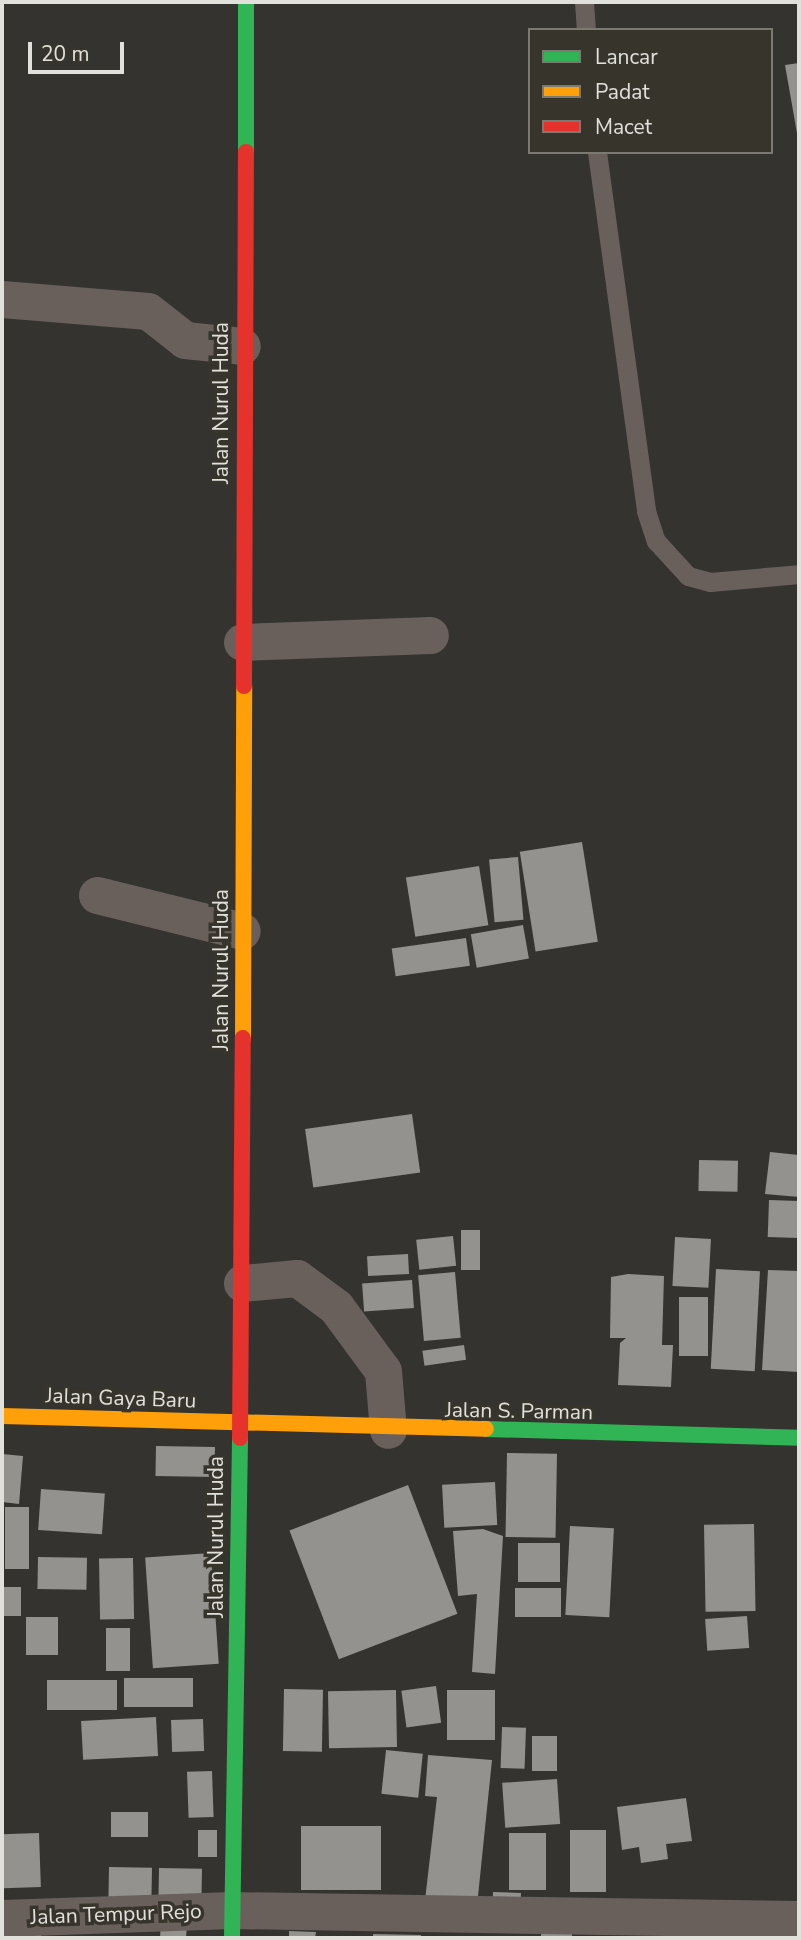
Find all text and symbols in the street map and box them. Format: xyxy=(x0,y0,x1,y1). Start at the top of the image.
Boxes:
scale bar xyxy=(32,28,128,72)
legend xyxy=(528,28,773,154)
text: 20 m xyxy=(41,40,90,68)
text: Lancar xyxy=(595,43,658,71)
text: Padat xyxy=(595,78,650,106)
text: Macet xyxy=(595,113,652,141)
street label: Jalan Nurul Huda xyxy=(208,322,234,484)
street label: Jalan Nurul Huda xyxy=(208,889,234,1051)
street label: Jalan Gaya Baru xyxy=(45,1383,197,1413)
street label: Jalan S. Parman xyxy=(445,1397,593,1425)
street label: Jalan Nurul Huda xyxy=(203,1456,229,1618)
street label: Jalan Tempur Rejo xyxy=(30,1898,202,1930)

